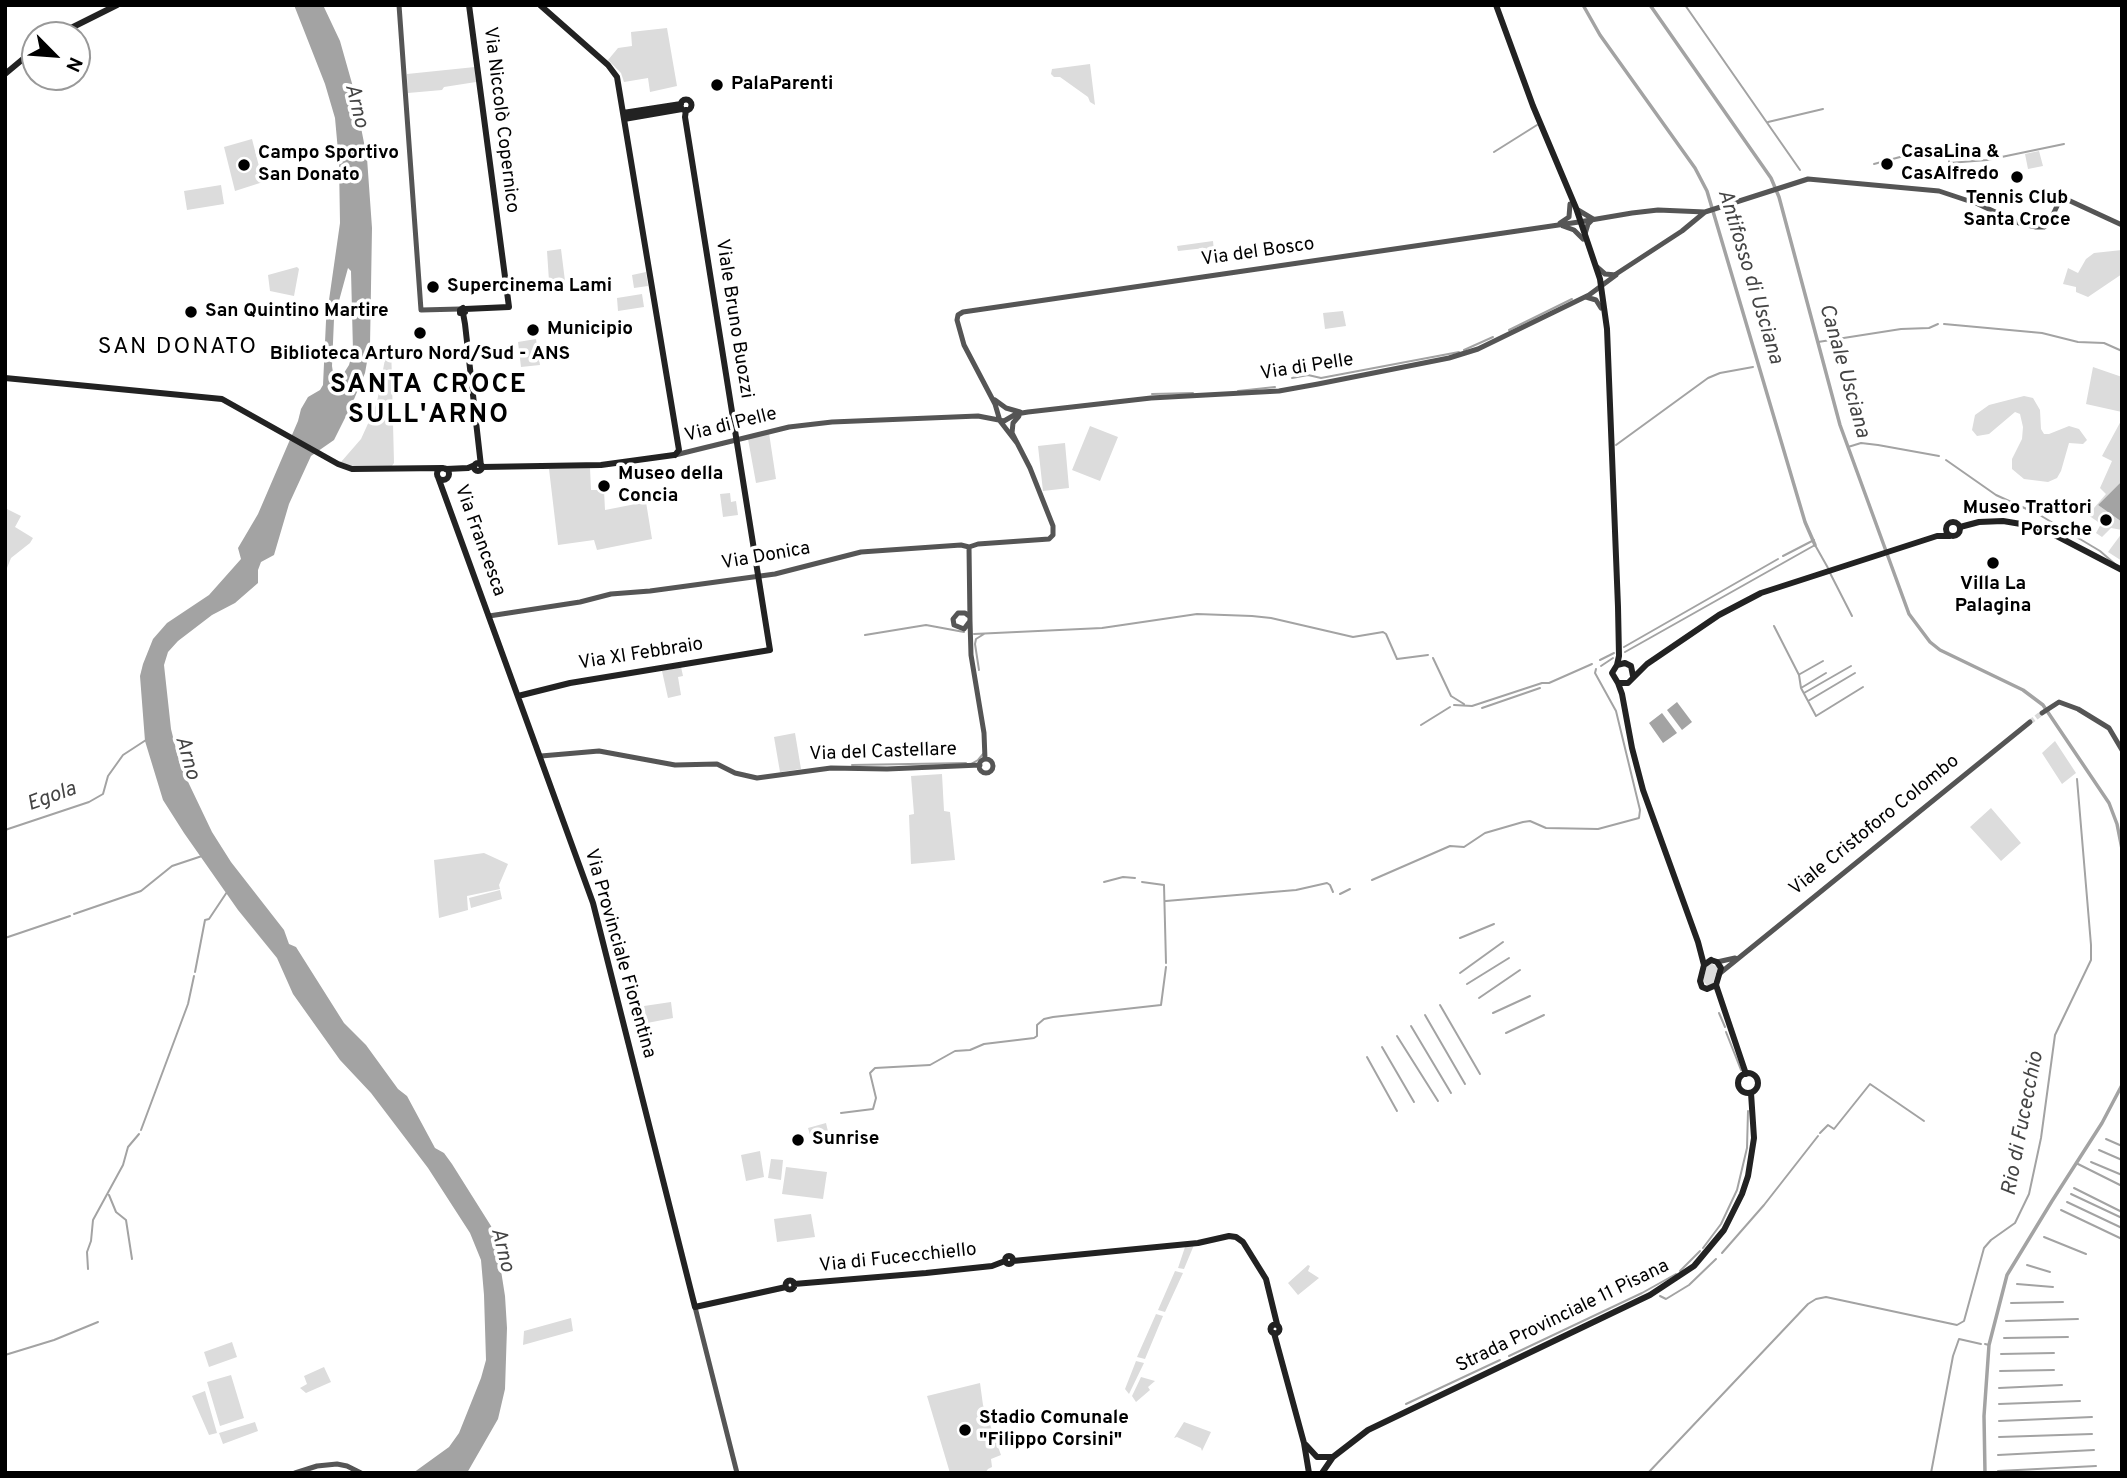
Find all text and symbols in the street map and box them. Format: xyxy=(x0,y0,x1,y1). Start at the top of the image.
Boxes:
north arrow xyxy=(21,21,91,91)
street label: Via Niccolò Copernico xyxy=(477,26,523,214)
text: N xyxy=(59,53,87,75)
place label: PalaParenti xyxy=(731,74,833,96)
marker: PalaParenti xyxy=(709,77,725,93)
water label: Arno xyxy=(337,82,373,130)
place label: CasaLina & CasAlfredo xyxy=(1901,142,2000,186)
place label: Campo Sportivo San Donato xyxy=(258,143,399,187)
marker: CasaLina & CasAlfredo xyxy=(1879,156,1895,172)
marker: Campo Sportivo San Donato xyxy=(236,157,252,173)
marker: Tennis Club Santa Croce xyxy=(2009,169,2025,185)
water label: Antifosso di Usciana xyxy=(1710,187,1788,367)
place label: Tennis Club Santa Croce xyxy=(1963,188,2071,232)
street label: Via del Bosco xyxy=(1200,234,1316,272)
street label: Viale Bruno Buozzi xyxy=(709,238,757,400)
place label: Supercinema Lami xyxy=(447,276,612,298)
marker: Supercinema Lami xyxy=(425,279,441,295)
place label: San Quintino Martire xyxy=(205,301,389,323)
water label: Canale Usciana xyxy=(1812,301,1874,441)
marker: San Quintino Martire xyxy=(183,304,199,320)
place label: Municipio xyxy=(547,319,633,341)
marker: Municipio xyxy=(525,322,541,338)
marker: Biblioteca Arturo Nord/Sud - ANS xyxy=(412,325,428,341)
district label: SAN DONATO xyxy=(99,334,257,362)
place label: Biblioteca Arturo Nord/Sud - ANS xyxy=(270,344,570,366)
street label: Via di Pelle xyxy=(1259,349,1355,387)
district label: SANTA CROCE SULL'ARNO xyxy=(331,371,527,432)
street label: Via di Pelle xyxy=(683,404,779,448)
place label: Museo della Concia xyxy=(618,464,723,508)
marker: Museo della Concia xyxy=(596,478,612,494)
street label: Via Francesca xyxy=(448,482,510,600)
place label: Museo Trattori Porsche xyxy=(1963,498,2092,542)
marker: Museo Trattori Porsche xyxy=(2098,512,2114,528)
street label: Via Donica xyxy=(720,538,812,576)
marker: Villa La Palagina xyxy=(1985,555,2001,571)
place label: Villa La Palagina xyxy=(1955,574,2031,618)
street label: Via XI Febbraio xyxy=(577,634,705,676)
water label: Arno xyxy=(168,733,204,783)
street label: Via del Castellare xyxy=(809,739,957,767)
street label: Viale Cristoforo Colombo xyxy=(1785,750,1965,902)
water label: Egola xyxy=(24,778,80,818)
street label: Via Provinciale Fiorentina xyxy=(578,847,660,1061)
water label: Rio di Fucecchio xyxy=(1998,1050,2050,1198)
place label: Sunrise xyxy=(812,1129,879,1151)
marker: Sunrise xyxy=(790,1132,806,1148)
water label: Arno xyxy=(483,1226,519,1274)
street label: Via di Fucecchiello xyxy=(818,1239,978,1279)
street label: Strada Provinciale 11 Pisana xyxy=(1453,1255,1673,1379)
place label: Stadio Comunale "Filippo Corsini" xyxy=(979,1408,1129,1452)
marker: Stadio Comunale "Filippo Corsini" xyxy=(957,1422,973,1438)

